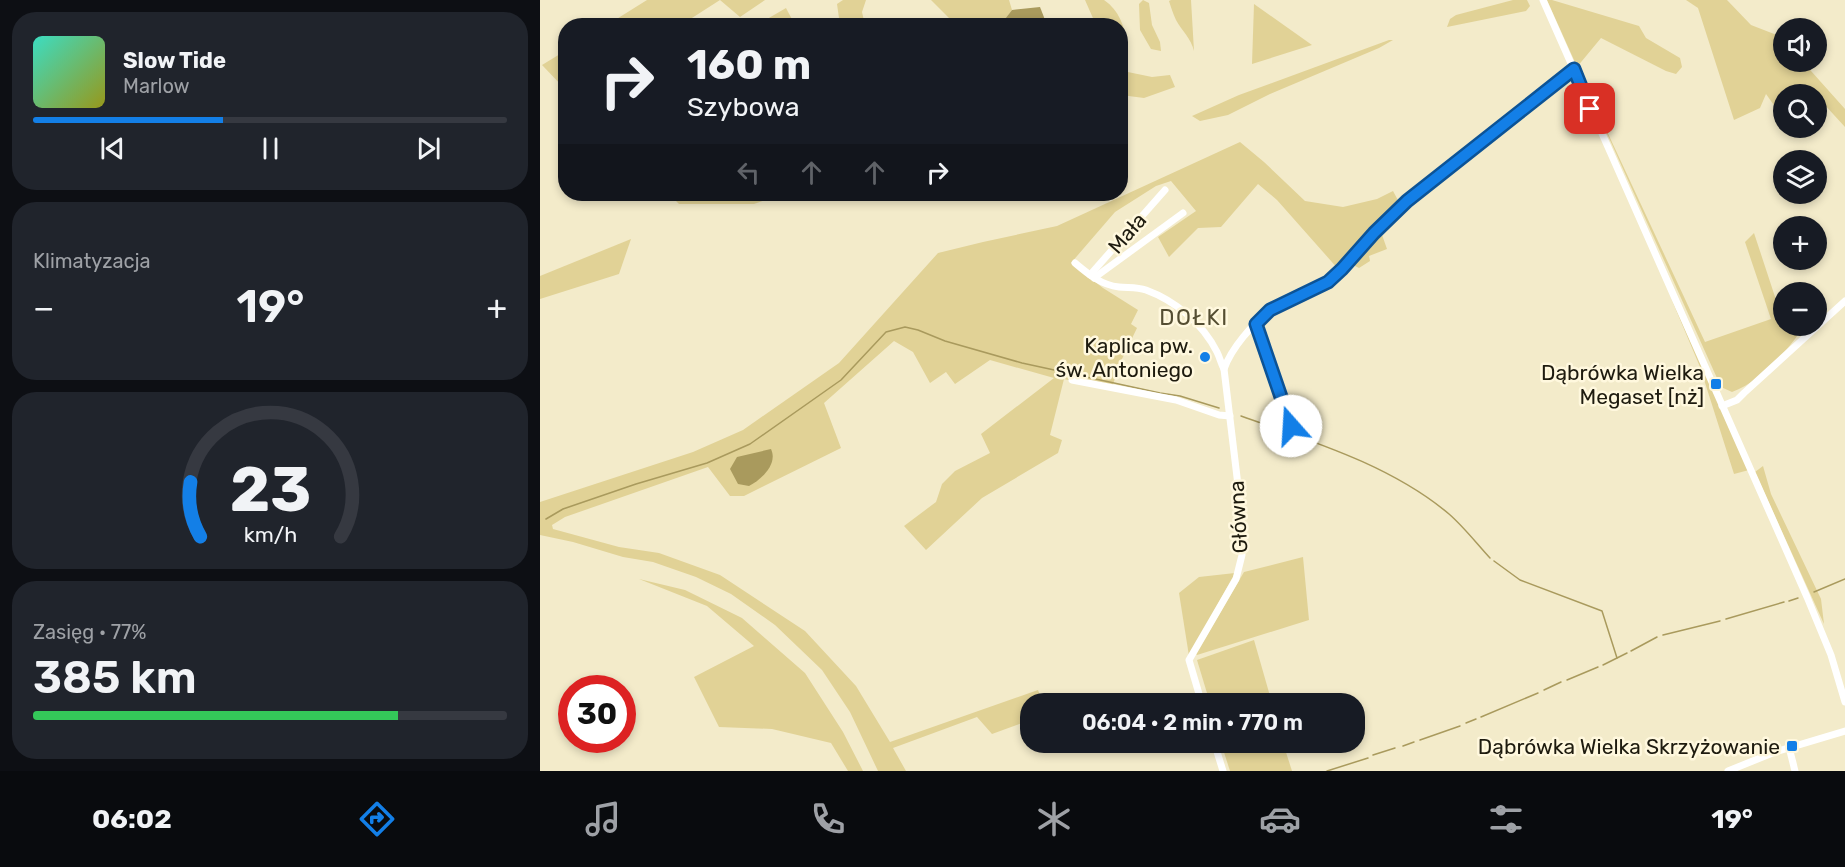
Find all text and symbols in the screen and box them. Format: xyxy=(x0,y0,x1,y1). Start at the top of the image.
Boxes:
map controls xyxy=(1773,18,1827,336)
button: sound xyxy=(1773,18,1827,72)
text: 160 m xyxy=(687,40,811,90)
icon: right xyxy=(588,42,666,120)
text: Slow Tide xyxy=(123,47,226,74)
text: Marlow xyxy=(123,74,190,98)
pin xyxy=(1564,83,1615,134)
button: search xyxy=(1773,84,1827,138)
text: Szybowa xyxy=(687,91,800,123)
icon: arrive xyxy=(1573,92,1606,125)
icon: previous xyxy=(96,132,129,165)
icon: pause xyxy=(254,132,287,165)
icon: next xyxy=(412,132,445,165)
button: layers xyxy=(1773,150,1827,204)
icon: left xyxy=(732,156,765,189)
icon: ahead xyxy=(795,156,828,189)
icon: ahead xyxy=(858,156,891,189)
icon: right xyxy=(921,156,954,189)
street label: Mała xyxy=(1103,208,1151,258)
button: + xyxy=(1773,216,1827,270)
text: Klimatyzacja xyxy=(33,249,151,273)
text: 19° xyxy=(236,280,304,333)
button: − xyxy=(1773,282,1827,336)
text: − xyxy=(33,288,54,327)
text: + xyxy=(486,288,507,327)
district label: DOŁKI xyxy=(1159,304,1229,331)
place label: Kaplica pw. św. Antoniego xyxy=(1056,333,1193,382)
marker: Kaplica pw. św. Antoniego xyxy=(1198,350,1212,364)
place label: Dąbrówka Wielka Megaset [nż] xyxy=(1541,360,1704,409)
marker: Dąbrówka Wielka Megaset [nż] xyxy=(1709,377,1723,391)
position arrow xyxy=(1259,394,1323,458)
text: 23 xyxy=(229,454,311,528)
street label: Główna xyxy=(1224,480,1252,554)
text: km/h xyxy=(243,523,297,548)
text: Zasięg · 77% xyxy=(33,620,146,644)
text: 385 km xyxy=(33,651,197,704)
speed limit sign: 30 xyxy=(558,675,636,753)
text: 06:04 · 2 min · 770 m xyxy=(1082,709,1303,736)
place label: Dąbrówka Wielka Skrzyżowanie xyxy=(1478,734,1780,759)
marker: Dąbrówka Wielka Skrzyżowanie xyxy=(1785,739,1799,753)
icon: directions xyxy=(356,798,398,840)
icon: music xyxy=(582,798,624,840)
icon: phone xyxy=(807,798,849,840)
icon: climate xyxy=(1033,798,1075,840)
icon: car xyxy=(1259,798,1301,840)
icon: filters xyxy=(1485,798,1527,840)
text: 06:02 xyxy=(92,803,172,835)
text: 19° xyxy=(1711,803,1753,835)

